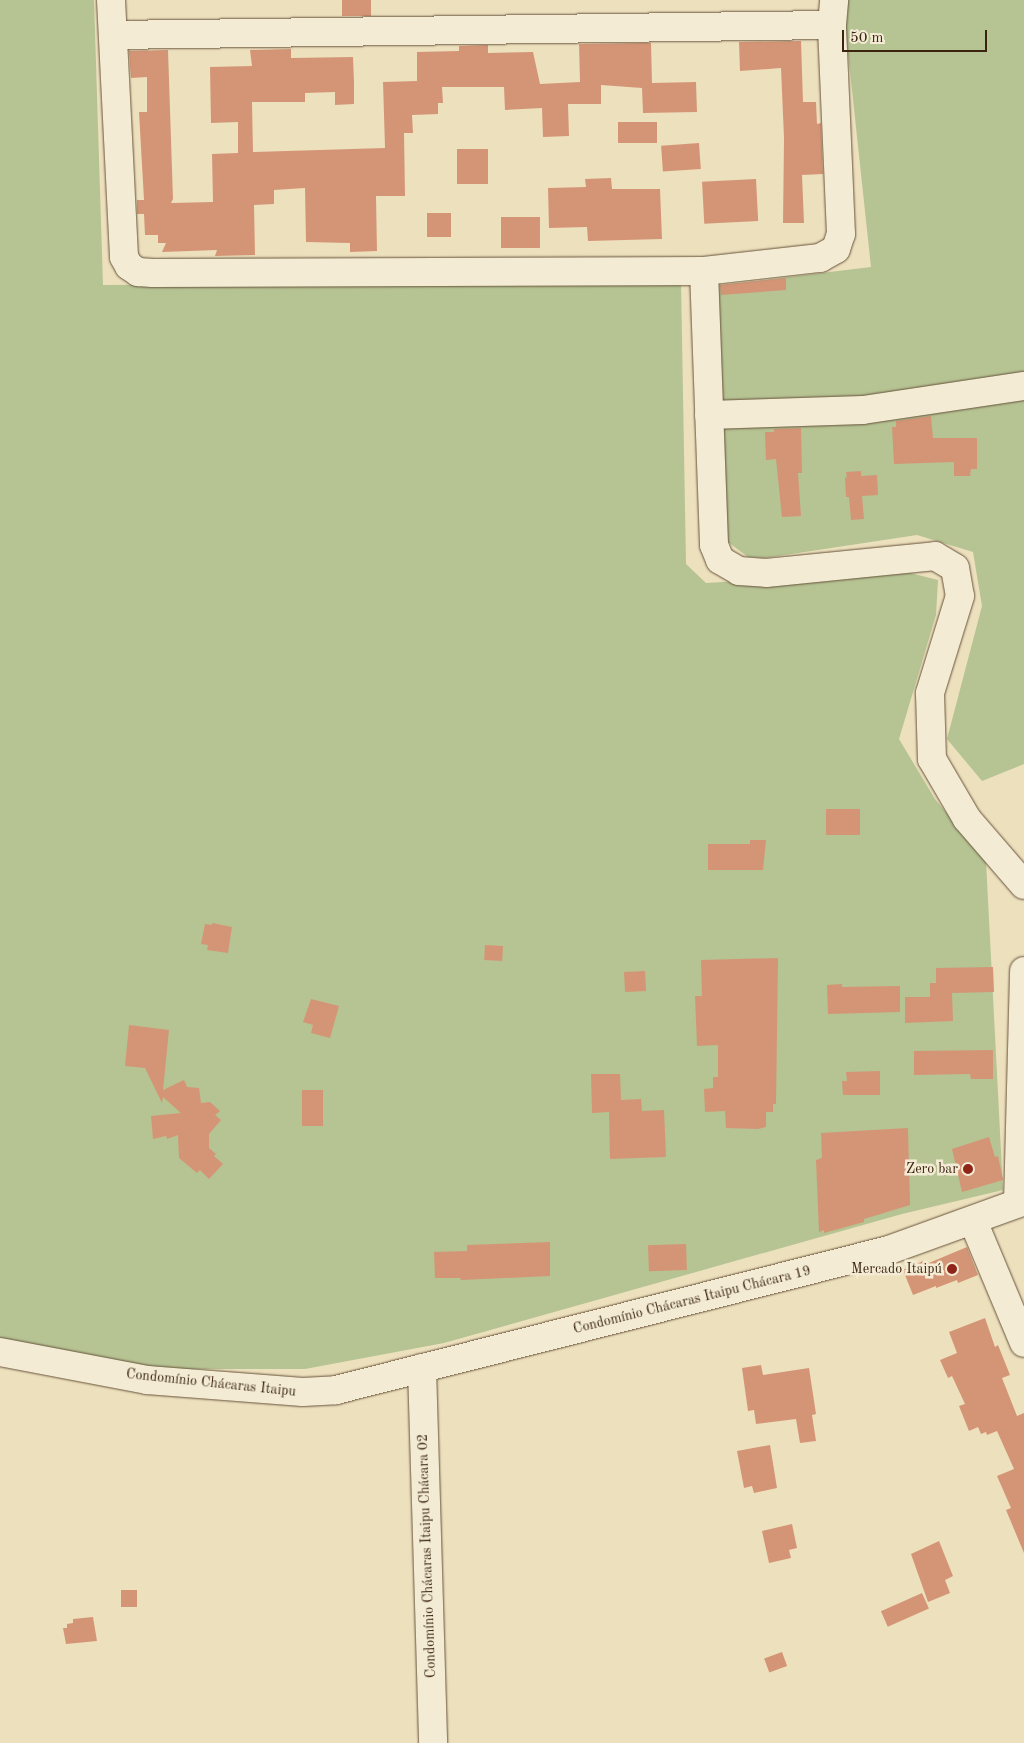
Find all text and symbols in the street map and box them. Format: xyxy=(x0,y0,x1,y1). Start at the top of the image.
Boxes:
scale bar xyxy=(844,20,989,52)
text: 50 m xyxy=(850,31,884,46)
place label: Zero bar xyxy=(906,1161,958,1177)
marker: Zero bar xyxy=(962,1163,974,1175)
place label: Mercado Itaipú xyxy=(851,1261,942,1277)
street label: Condomínio Chácaras Itaipu Chácara 19 xyxy=(571,1262,813,1338)
marker: Mercado Itaipú xyxy=(946,1263,958,1275)
street label: Condomínio Chácaras Itaipu xyxy=(125,1366,297,1400)
street label: Condomínio Chácaras Itaipu Chácara 02 xyxy=(414,1434,440,1678)

